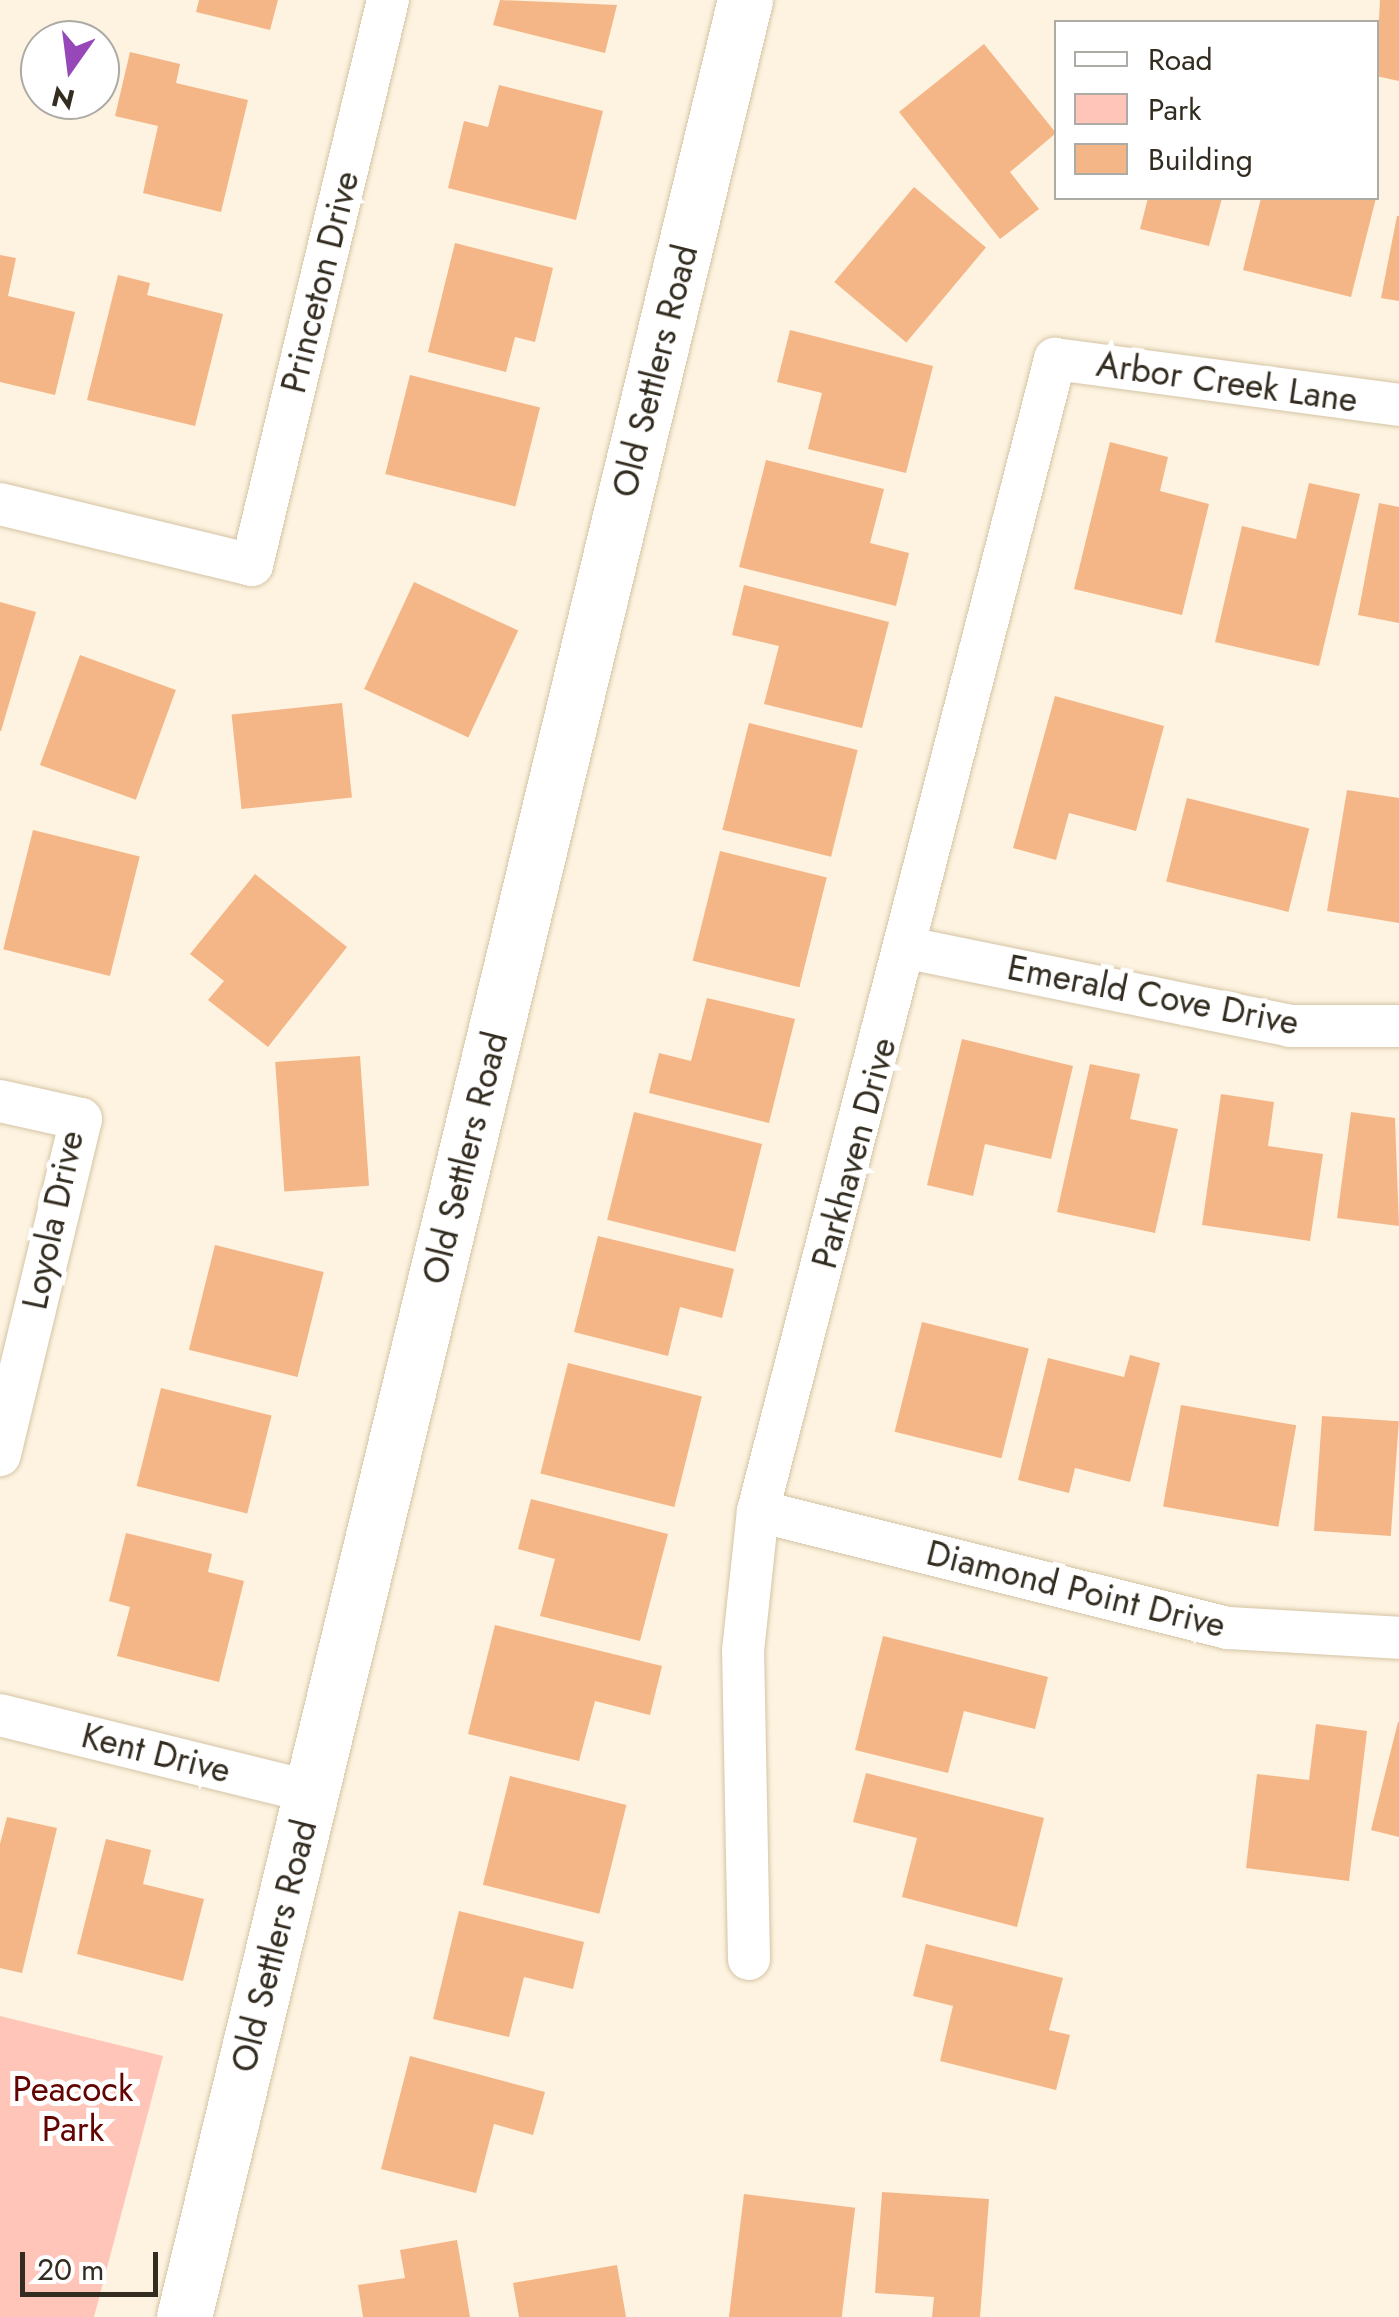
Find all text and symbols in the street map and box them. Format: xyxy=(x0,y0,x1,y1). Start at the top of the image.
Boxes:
north arrow xyxy=(20,20,120,120)
legend xyxy=(1054,20,1379,200)
text: Road xyxy=(1148,38,1213,81)
text: N xyxy=(47,75,79,120)
text: Park xyxy=(1148,88,1201,131)
text: Building xyxy=(1148,138,1253,181)
street label: Princeton Drive xyxy=(272,167,368,397)
street label: Old Settlers Road xyxy=(603,241,707,501)
street label: Arbor Creek Lane xyxy=(1094,343,1360,421)
street label: Emerald Cove Drive xyxy=(1004,946,1302,1044)
street label: Old Settlers Road xyxy=(413,1028,517,1288)
street label: Parkhaven Drive xyxy=(803,1033,905,1273)
street label: Loyola Drive xyxy=(14,1127,92,1313)
street label: Diamond Point Drive xyxy=(922,1532,1230,1646)
street label: Kent Drive xyxy=(77,1714,235,1792)
street label: Old Settlers Road xyxy=(222,1816,326,2076)
park label: Peacock Park xyxy=(13,2068,133,2150)
scale bar xyxy=(25,2232,162,2294)
text: 20 m xyxy=(37,2248,104,2291)

